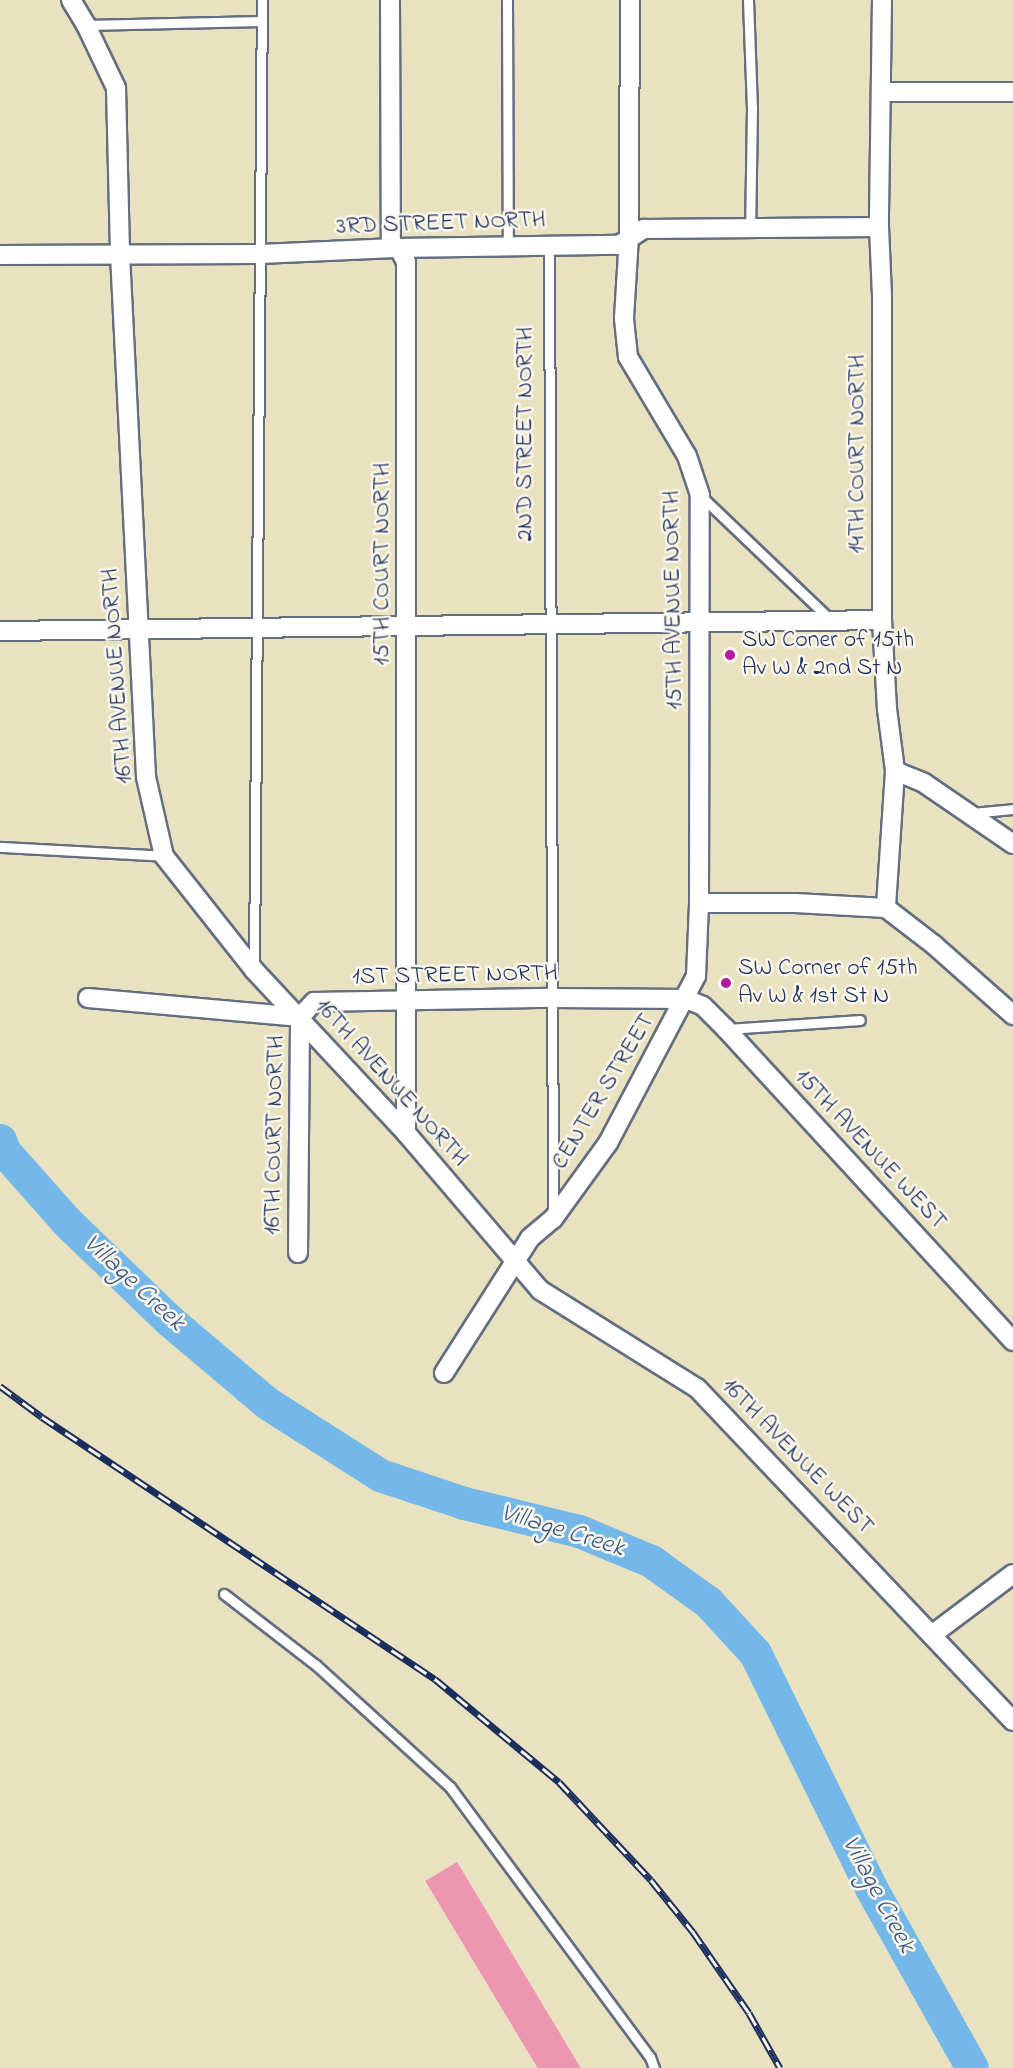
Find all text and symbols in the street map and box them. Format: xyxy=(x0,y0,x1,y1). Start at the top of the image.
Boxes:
street label: 3RD STREET NORTH xyxy=(336,206,546,242)
street label: 2ND STREET NORTH xyxy=(512,327,540,541)
street label: 14TH COURT NORTH xyxy=(844,354,872,554)
street label: 15TH COURT NORTH xyxy=(369,463,397,665)
street label: 15TH AVENUE NORTH xyxy=(658,490,690,710)
street label: 16TH AVENUE NORTH xyxy=(96,567,140,785)
place label: SW Coner of 15th Av W & 2nd St N xyxy=(742,627,914,683)
marker: SW Coner of 15th Av W & 2nd St N xyxy=(723,648,737,662)
place label: SW Corner of 15th Av W & 1st St N xyxy=(738,955,918,1011)
street label: 1ST STREET NORTH xyxy=(352,960,558,992)
marker: SW Corner of 15th Av W & 1st St N xyxy=(719,976,733,990)
street label: 16TH AVENUE NORTH xyxy=(308,993,474,1173)
street label: CENTER STREET xyxy=(546,1009,662,1175)
street label: 16TH COURT NORTH xyxy=(259,1035,291,1235)
street label: 15TH AVENUE WEST xyxy=(788,1063,952,1237)
water label: Village Creek xyxy=(76,1229,190,1339)
street label: 16TH AVENUE WEST xyxy=(715,1373,879,1541)
water label: Village Creek xyxy=(496,1498,628,1566)
water label: Village Creek xyxy=(833,1831,921,1959)

